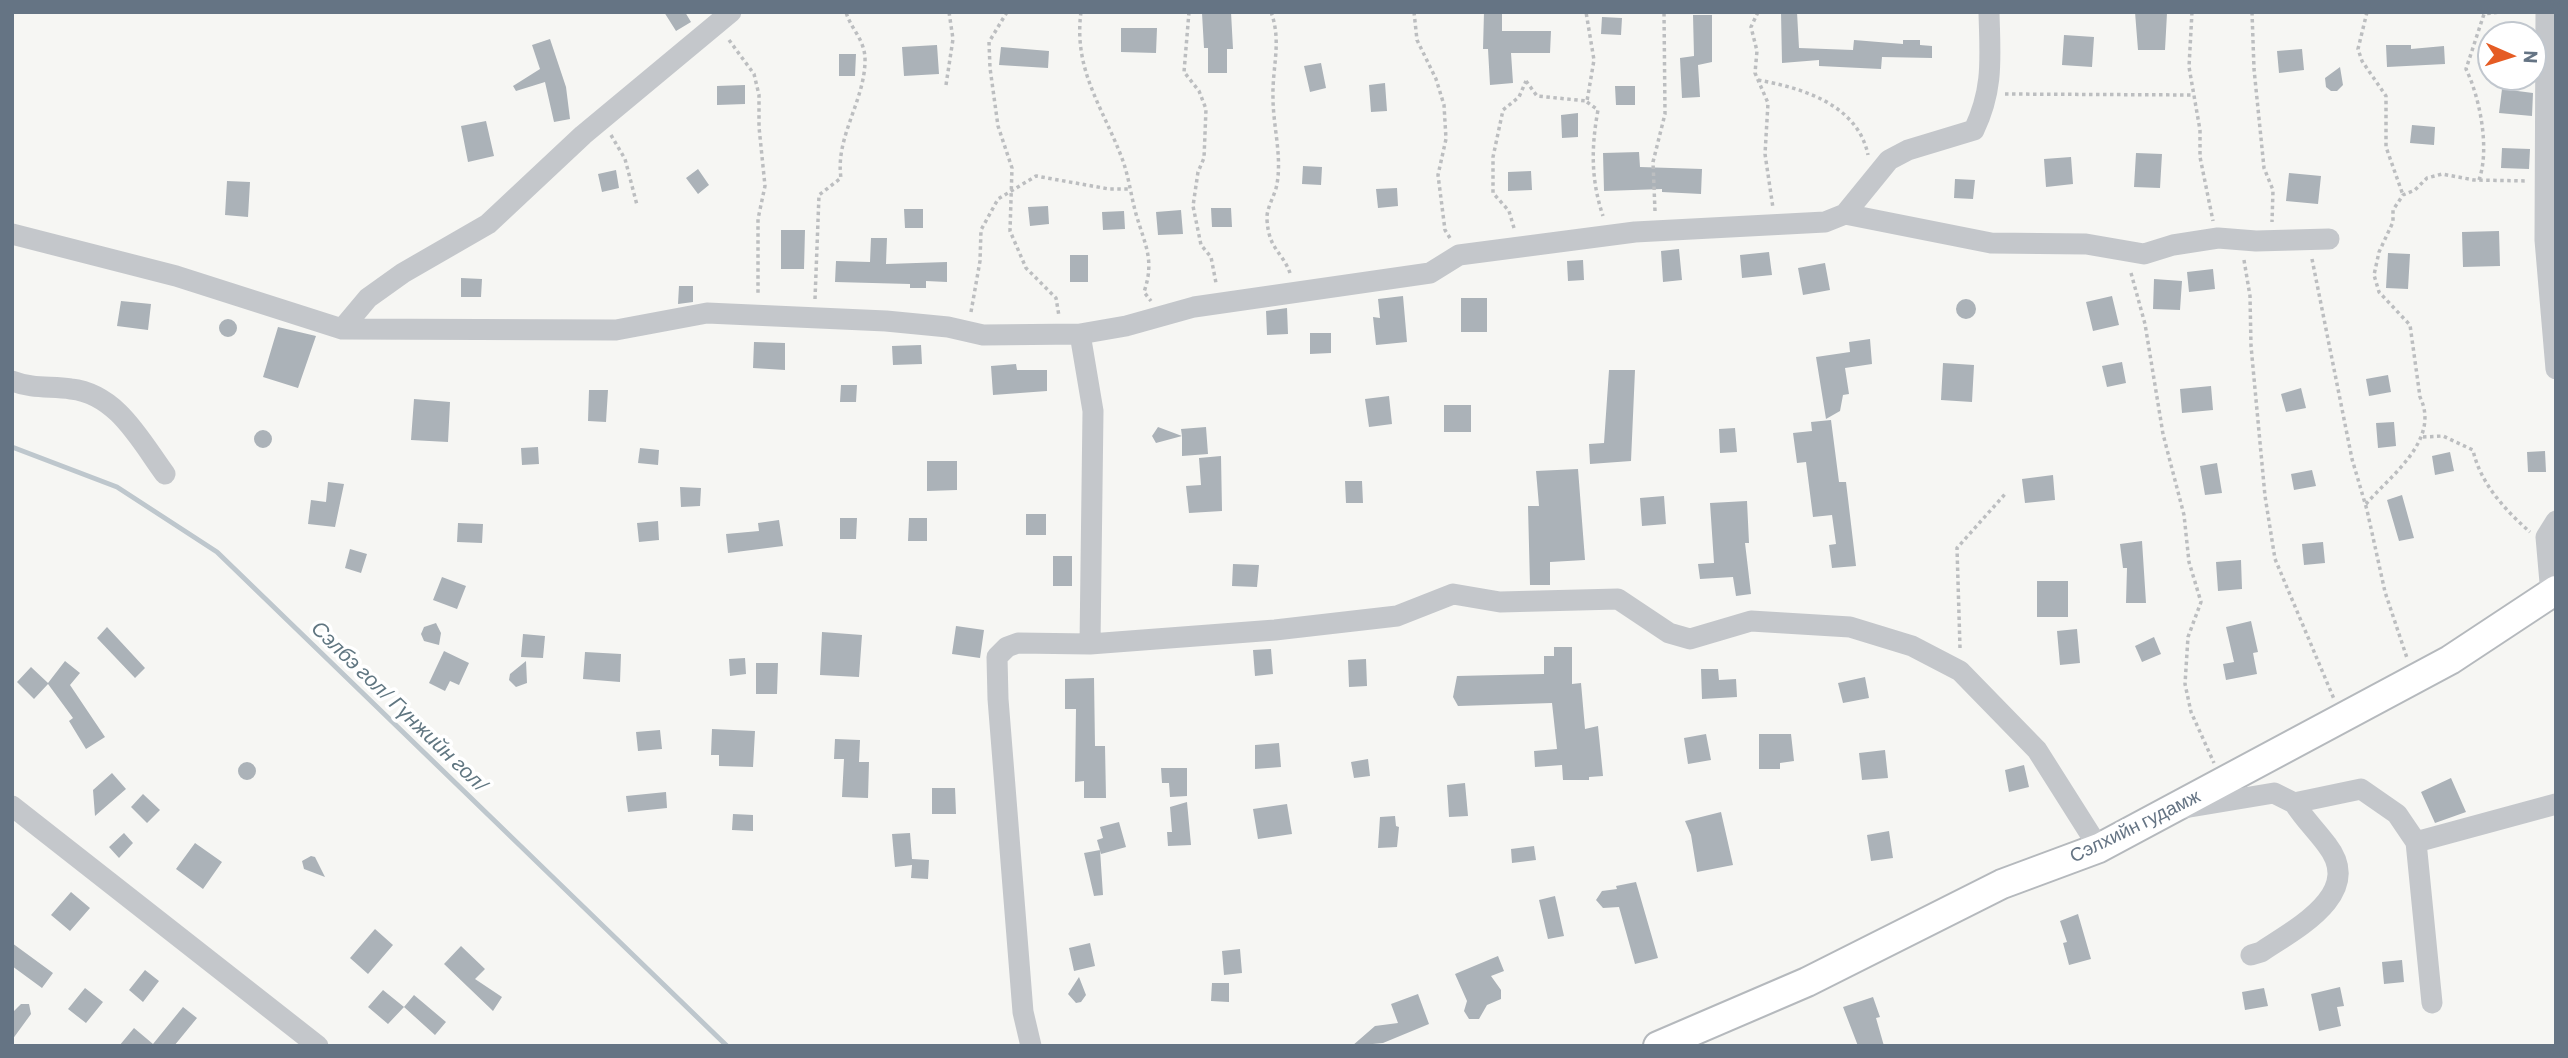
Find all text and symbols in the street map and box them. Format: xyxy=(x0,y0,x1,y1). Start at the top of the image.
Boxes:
north arrow xyxy=(2477,21,2547,91)
text: N xyxy=(2520,50,2543,64)
water label: Сэлбэ гол/ Гүнжийн гол/ xyxy=(306,616,494,798)
street label: Сэлхийн гудамж xyxy=(2066,785,2204,867)

